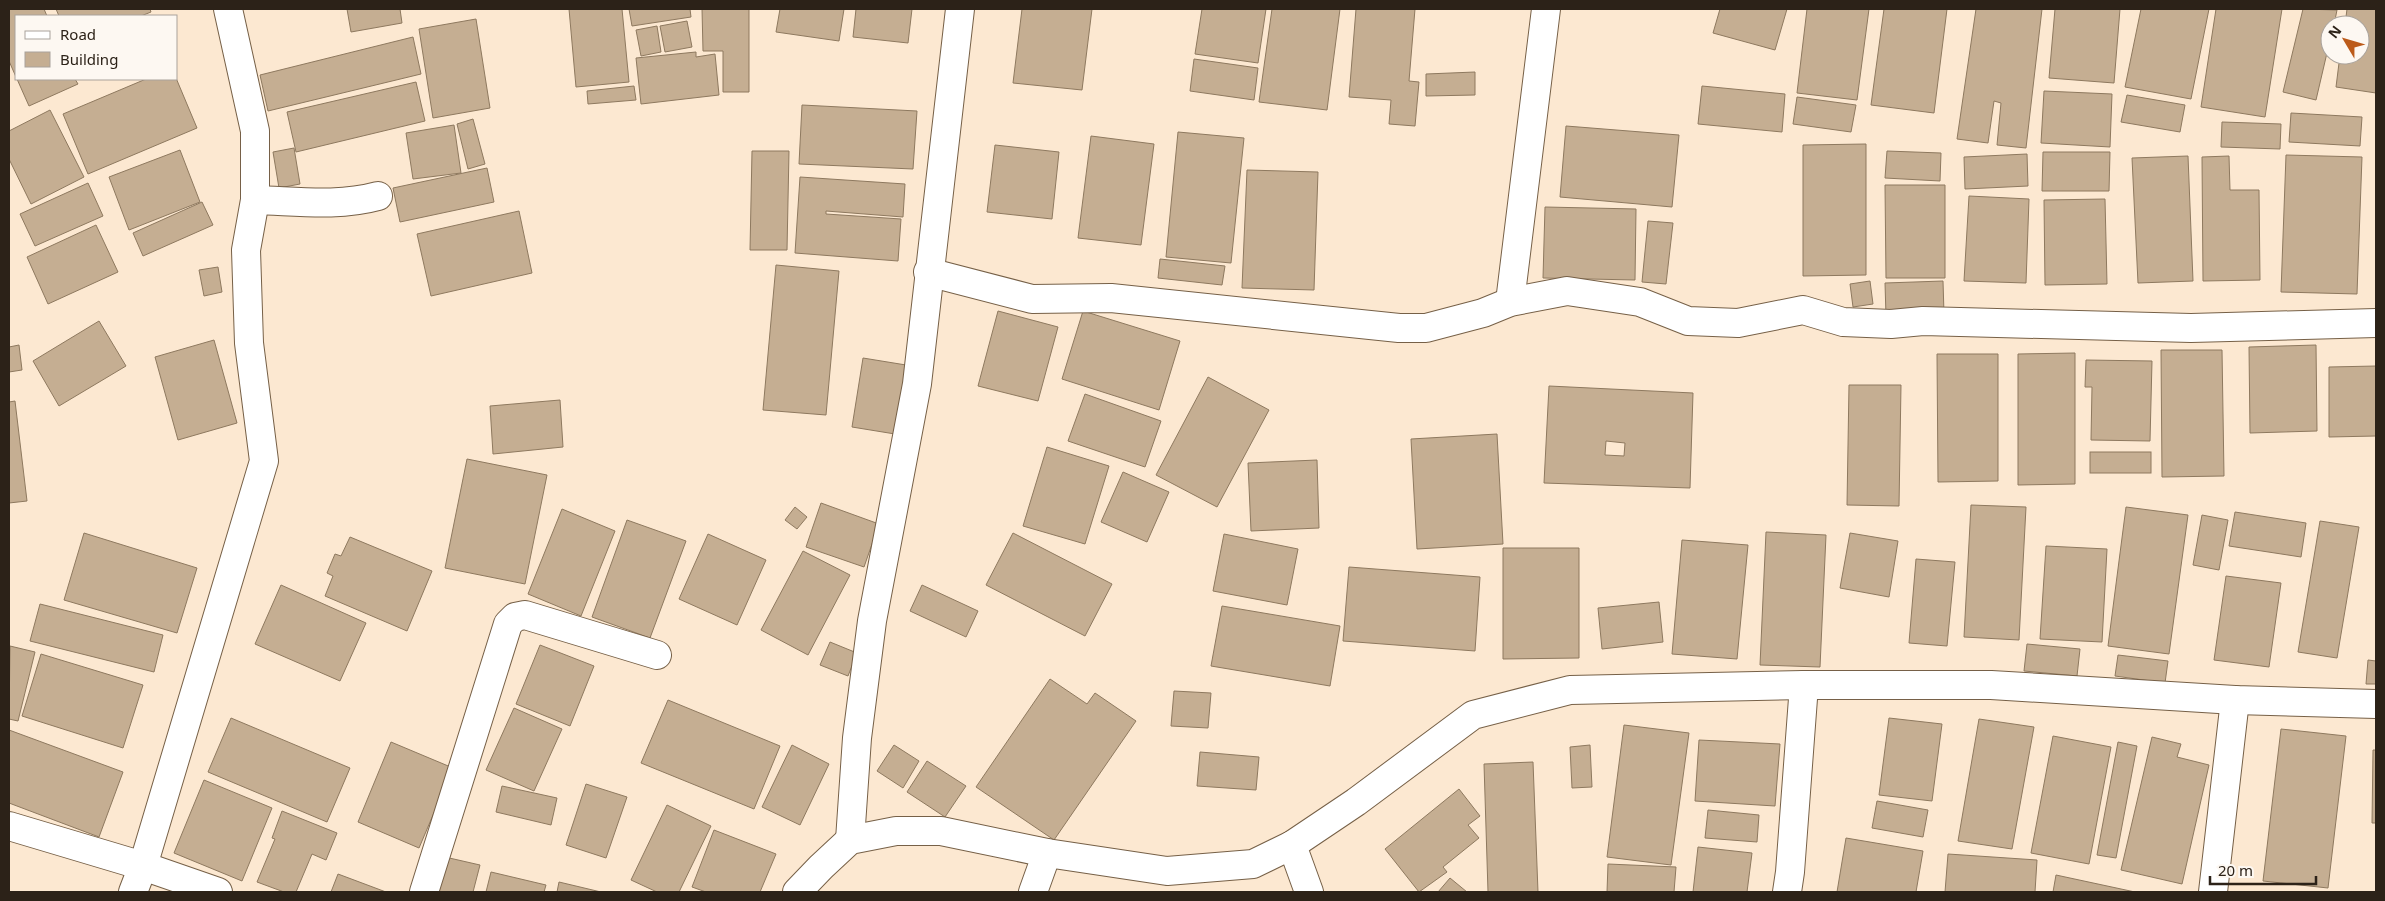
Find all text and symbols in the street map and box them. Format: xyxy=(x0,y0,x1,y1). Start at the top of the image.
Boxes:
legend xyxy=(15,15,178,80)
north arrow xyxy=(2320,15,2370,65)
text: N xyxy=(2323,21,2345,42)
text: Road xyxy=(60,24,96,44)
text: Building xyxy=(60,49,118,69)
scale bar xyxy=(2210,854,2316,886)
text: 20 m xyxy=(2218,860,2253,880)

